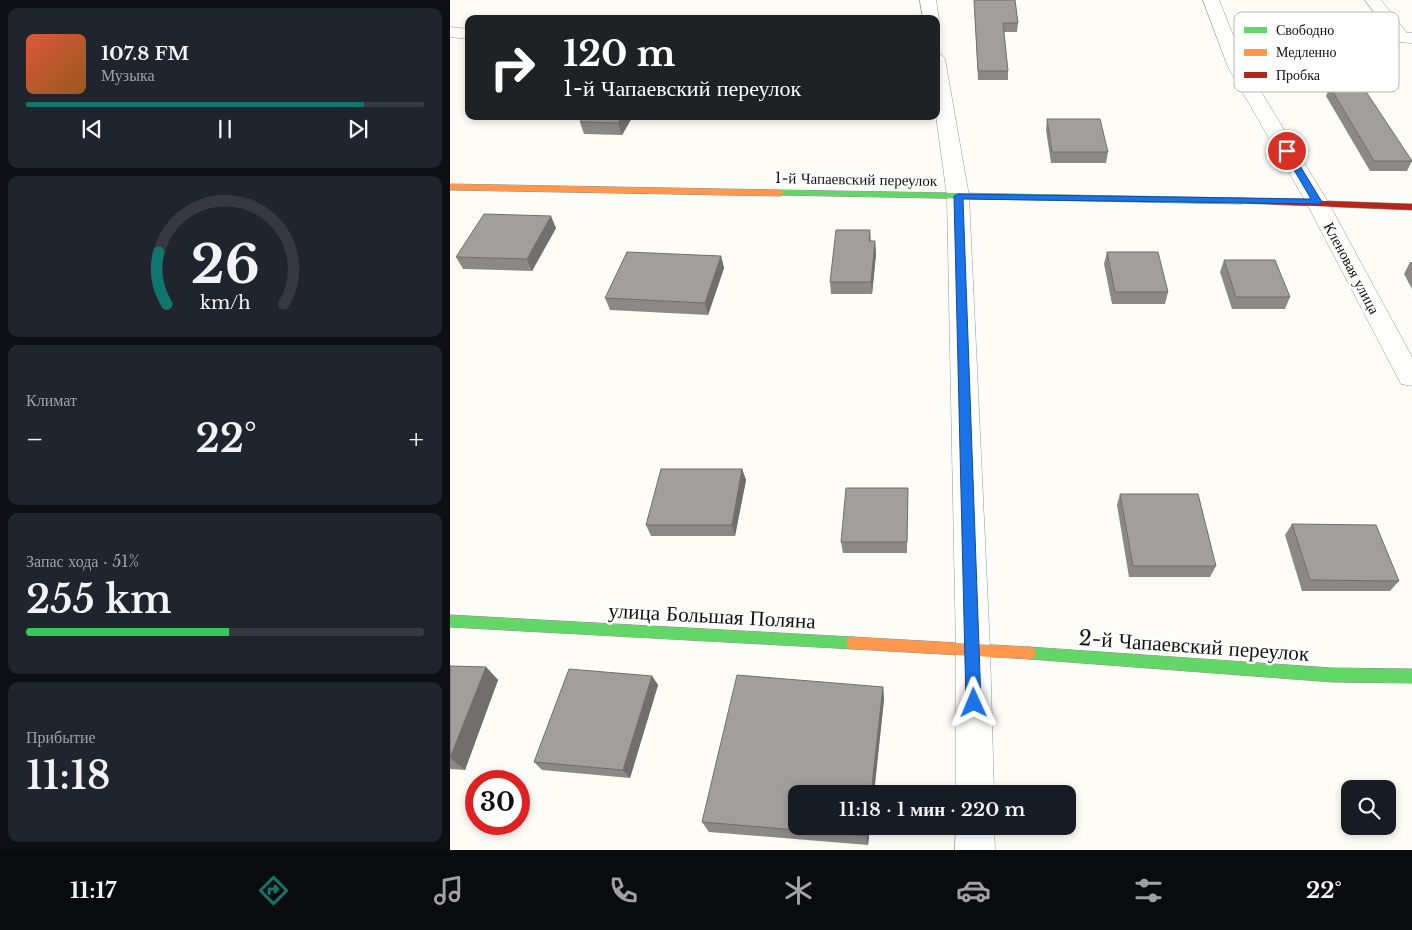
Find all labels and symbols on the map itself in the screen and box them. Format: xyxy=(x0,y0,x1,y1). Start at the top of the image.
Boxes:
legend xyxy=(1234,12,1399,92)
text: Свободно xyxy=(1276,21,1334,39)
text: Медленно xyxy=(1276,43,1337,61)
text: Пробка xyxy=(1276,66,1321,84)
pin xyxy=(1266,130,1308,172)
street label: 1-й Чапаевский переулок xyxy=(775,168,938,190)
street label: Кленовая улица xyxy=(1320,219,1384,318)
street label: улица Большая Поляна xyxy=(608,598,817,634)
street label: 2-й Чапаевский переулок xyxy=(1078,625,1311,667)
position arrow xyxy=(947,676,999,728)
speed limit sign: 30 xyxy=(465,770,530,835)

